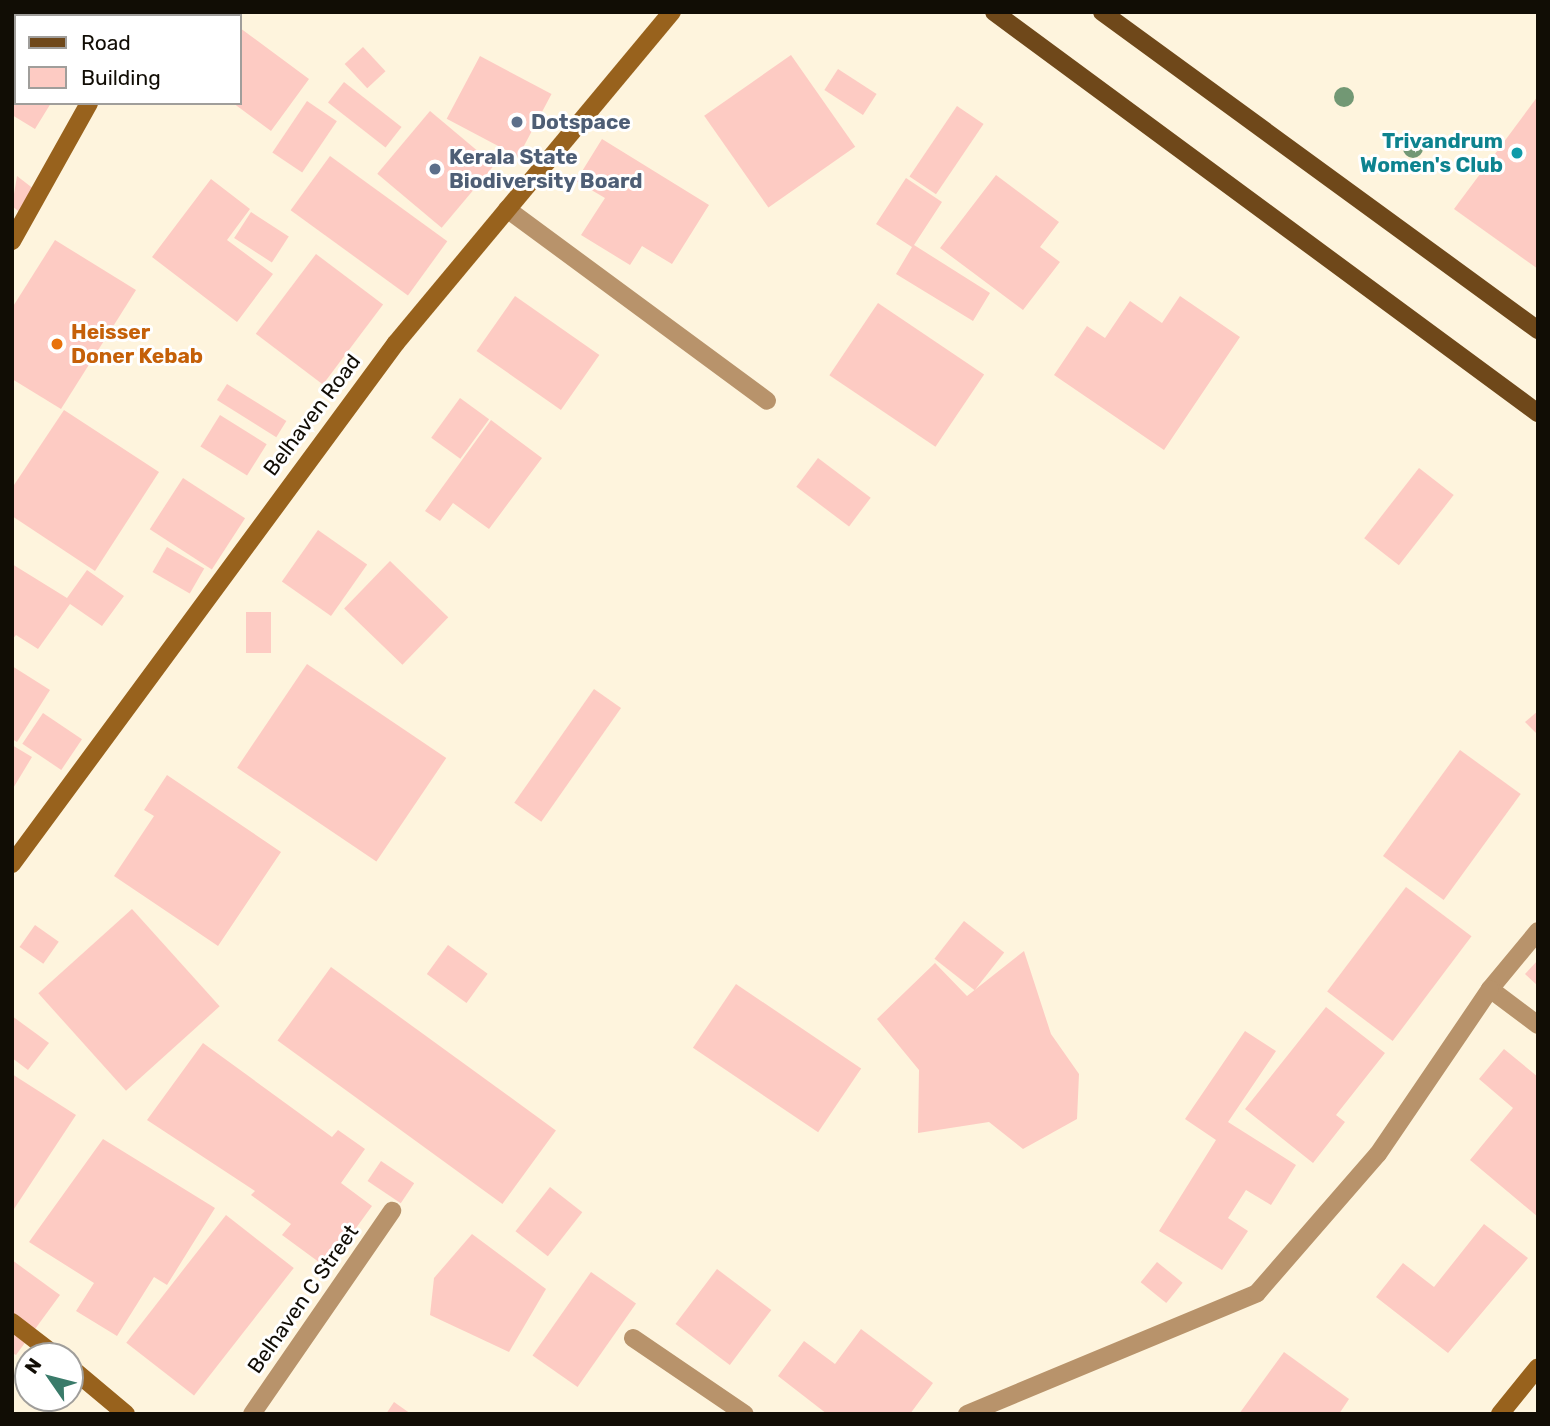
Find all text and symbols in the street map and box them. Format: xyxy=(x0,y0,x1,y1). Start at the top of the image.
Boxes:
legend xyxy=(14,14,242,105)
text: Road xyxy=(81,30,131,55)
text: Building xyxy=(81,65,161,90)
place label: Dotspace xyxy=(531,109,631,135)
marker: Dotspace xyxy=(509,114,525,130)
place label: Trivandrum Women's Club xyxy=(1360,128,1503,178)
place label: Kerala State Biodiversity Board xyxy=(449,144,643,194)
marker: Trivandrum Women's Club xyxy=(1509,145,1525,161)
marker: Kerala State Biodiversity Board xyxy=(427,161,443,177)
place label: Heisser Doner Kebab xyxy=(71,319,204,369)
marker: Heisser Doner Kebab xyxy=(49,336,65,352)
street label: Belhaven Road xyxy=(258,349,366,481)
street label: Belhaven C Street xyxy=(242,1220,364,1378)
north arrow xyxy=(14,1342,84,1412)
text: N xyxy=(20,1354,46,1378)

